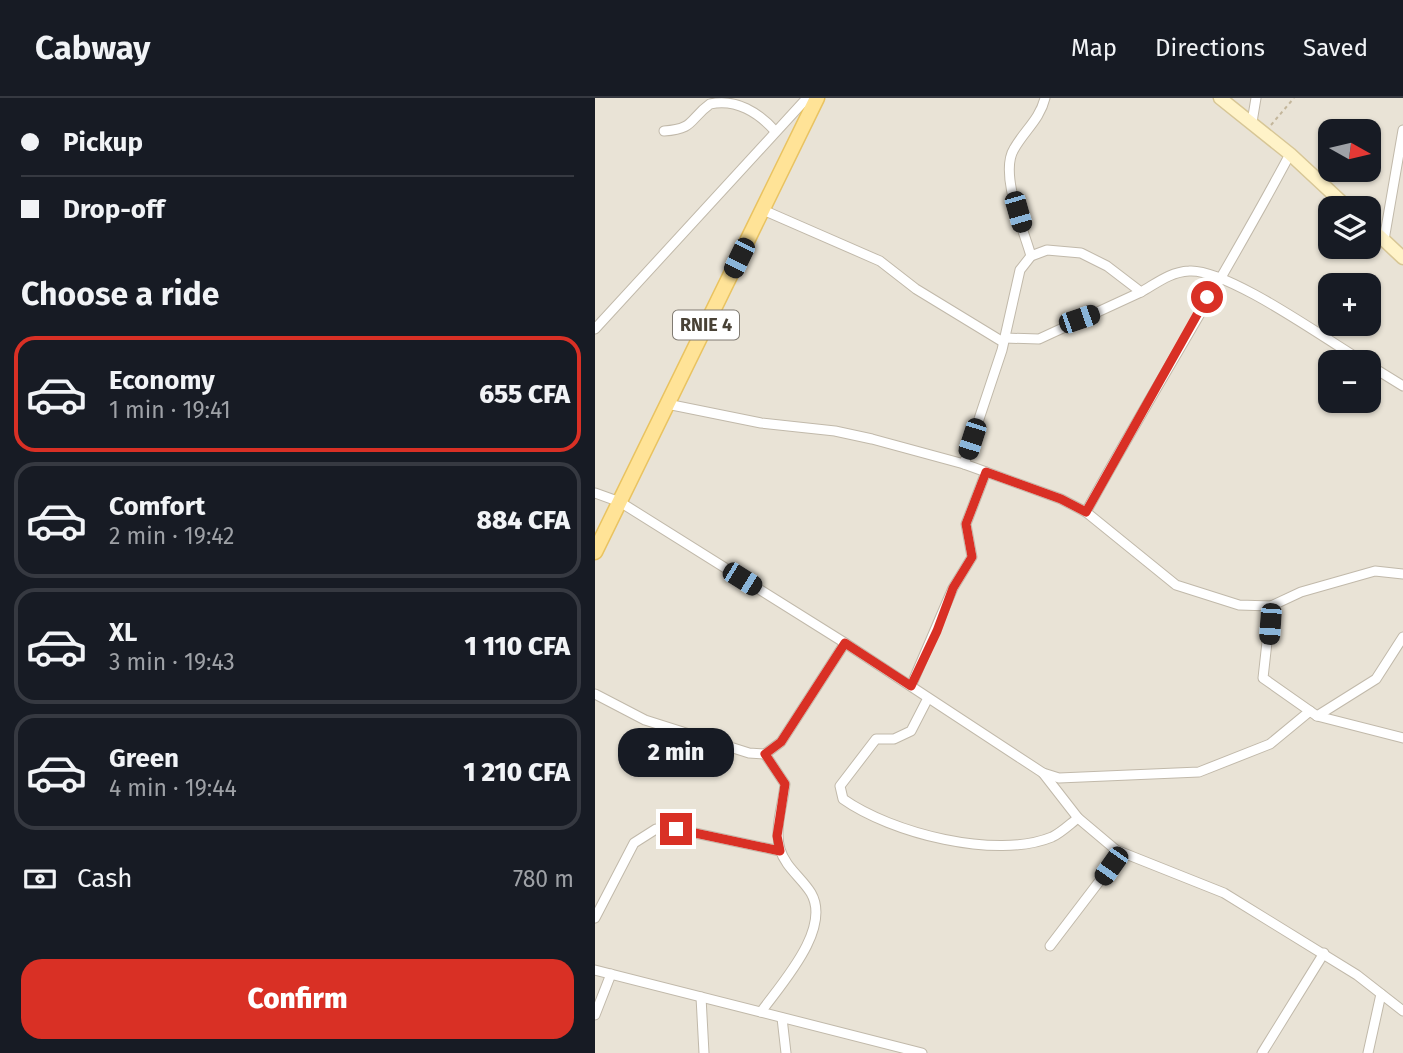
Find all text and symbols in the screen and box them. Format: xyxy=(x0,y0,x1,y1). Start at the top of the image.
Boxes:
text: Cabway xyxy=(35,28,150,68)
text: Map xyxy=(1071,34,1117,62)
text: Directions xyxy=(1155,34,1265,62)
text: Saved xyxy=(1303,34,1368,62)
north arrow xyxy=(1318,119,1381,182)
map controls xyxy=(1318,119,1381,413)
text: Pickup xyxy=(63,127,143,158)
car xyxy=(1003,189,1034,235)
text: Drop-off xyxy=(63,194,165,225)
button: layers xyxy=(1318,196,1381,259)
car xyxy=(721,235,758,281)
button: + xyxy=(1318,273,1381,336)
text: Choose a ride xyxy=(21,275,219,313)
route start xyxy=(1191,281,1223,313)
car xyxy=(1056,302,1103,336)
road number: RNIE 4 xyxy=(673,310,739,340)
button: − xyxy=(1318,350,1381,413)
icon: car xyxy=(25,363,88,426)
text: Economy xyxy=(109,365,215,396)
text: 655 CFA xyxy=(479,379,570,410)
text: 1 min · 19:41 xyxy=(109,396,231,424)
car xyxy=(956,416,989,462)
icon: car xyxy=(25,489,88,552)
text: Comfort xyxy=(109,491,205,522)
text: 884 CFA xyxy=(477,505,570,536)
text: 2 min · 19:42 xyxy=(109,522,234,550)
car xyxy=(719,559,766,599)
car xyxy=(1259,602,1282,646)
icon: car xyxy=(25,615,88,678)
text: XL xyxy=(109,617,137,648)
text: 1 110 CFA xyxy=(464,631,570,662)
text: 3 min · 19:43 xyxy=(109,648,235,676)
callout: 2 min xyxy=(618,728,734,776)
text: 2 min xyxy=(648,738,704,766)
icon: car xyxy=(25,741,88,804)
text: Green xyxy=(109,743,179,774)
text: 1 210 CFA xyxy=(463,757,570,788)
text: 4 min · 19:44 xyxy=(109,774,237,802)
route end xyxy=(660,813,692,845)
car xyxy=(1091,843,1132,889)
icon: cash xyxy=(21,860,59,898)
text: Cash xyxy=(77,863,133,894)
text: 780 m xyxy=(513,865,574,893)
button: Confirm xyxy=(21,959,574,1039)

